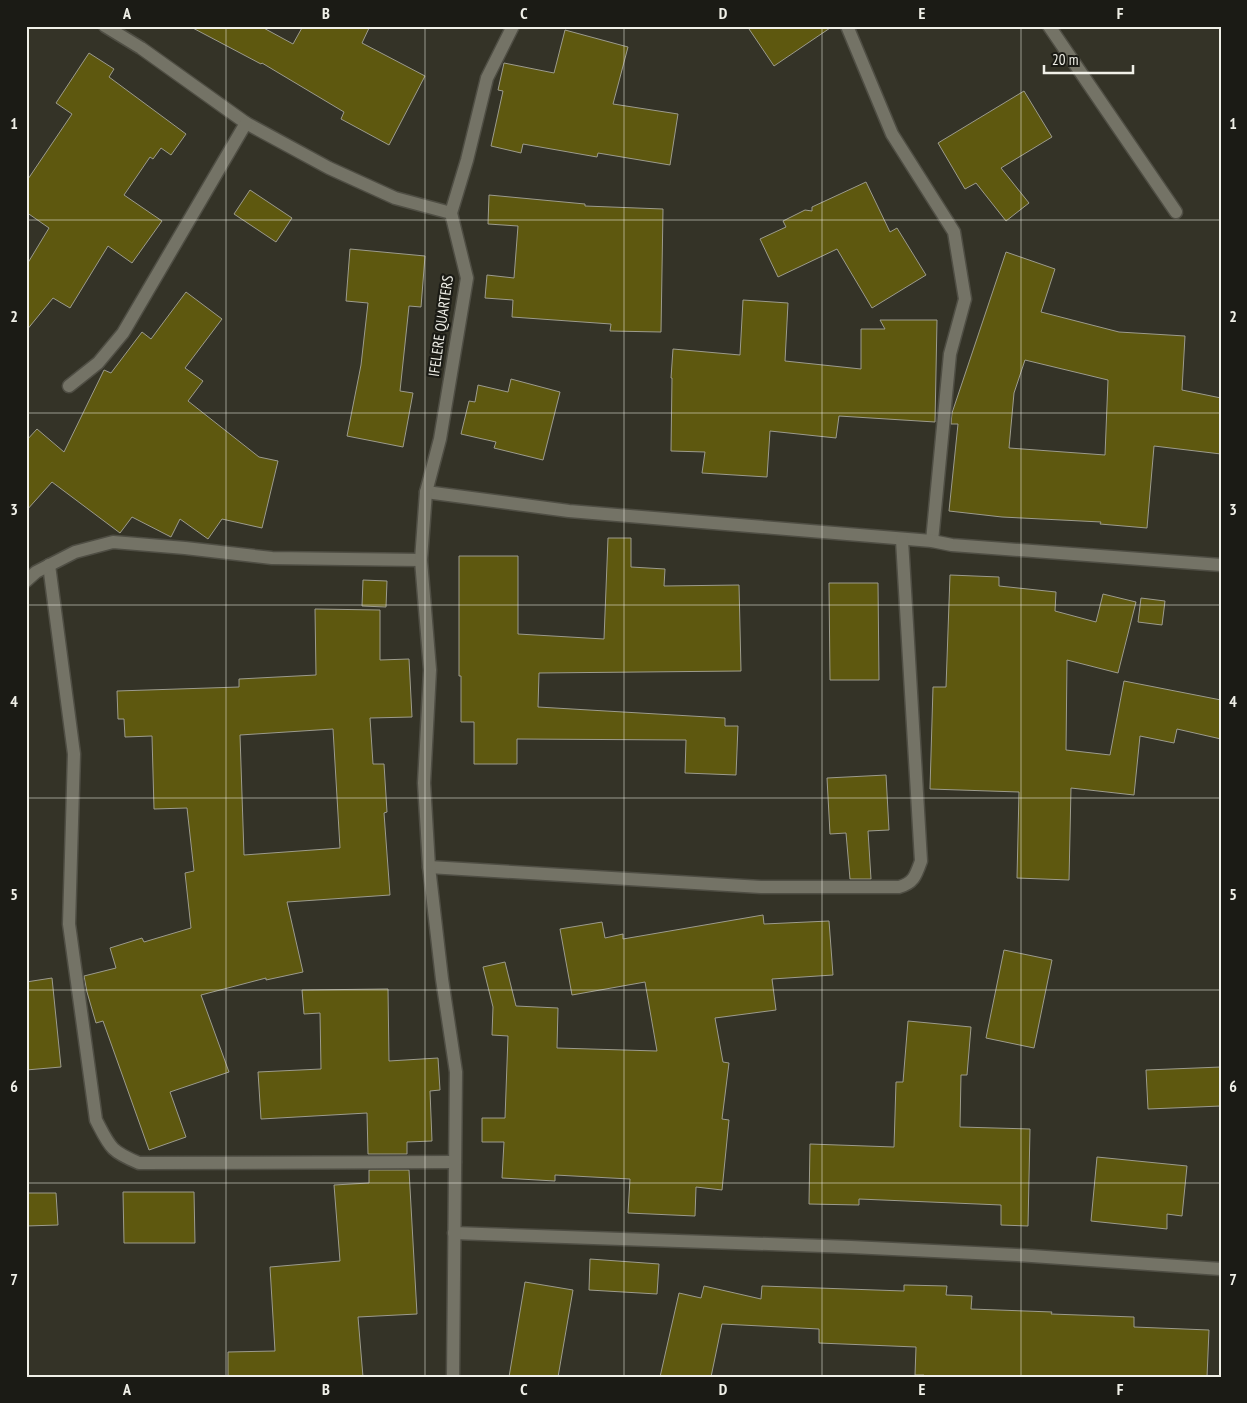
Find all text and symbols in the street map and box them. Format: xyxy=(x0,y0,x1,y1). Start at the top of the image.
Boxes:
text: A xyxy=(122,3,132,23)
text: B xyxy=(322,3,330,23)
text: C xyxy=(520,3,528,23)
text: D xyxy=(719,3,728,23)
text: E xyxy=(919,3,926,23)
text: F xyxy=(1117,3,1124,23)
scale bar xyxy=(1044,42,1133,74)
text: 20 m xyxy=(1052,50,1078,69)
text: 1 xyxy=(10,113,18,133)
text: 1 xyxy=(1229,113,1237,133)
street label: IFELERE QUARTERS xyxy=(424,274,457,378)
text: 2 xyxy=(10,306,18,326)
text: 2 xyxy=(1229,306,1237,326)
text: 3 xyxy=(10,499,18,519)
text: 3 xyxy=(1229,499,1237,519)
text: 4 xyxy=(10,691,18,711)
text: 4 xyxy=(1229,691,1237,711)
text: 5 xyxy=(10,884,18,904)
text: 5 xyxy=(1229,884,1237,904)
text: 6 xyxy=(10,1076,18,1096)
text: 6 xyxy=(1229,1076,1237,1096)
text: 7 xyxy=(10,1269,18,1289)
text: 7 xyxy=(1229,1269,1237,1289)
text: A xyxy=(122,1379,132,1399)
text: B xyxy=(322,1379,330,1399)
text: C xyxy=(520,1379,528,1399)
text: D xyxy=(719,1379,728,1399)
text: E xyxy=(919,1379,926,1399)
text: F xyxy=(1117,1379,1124,1399)

